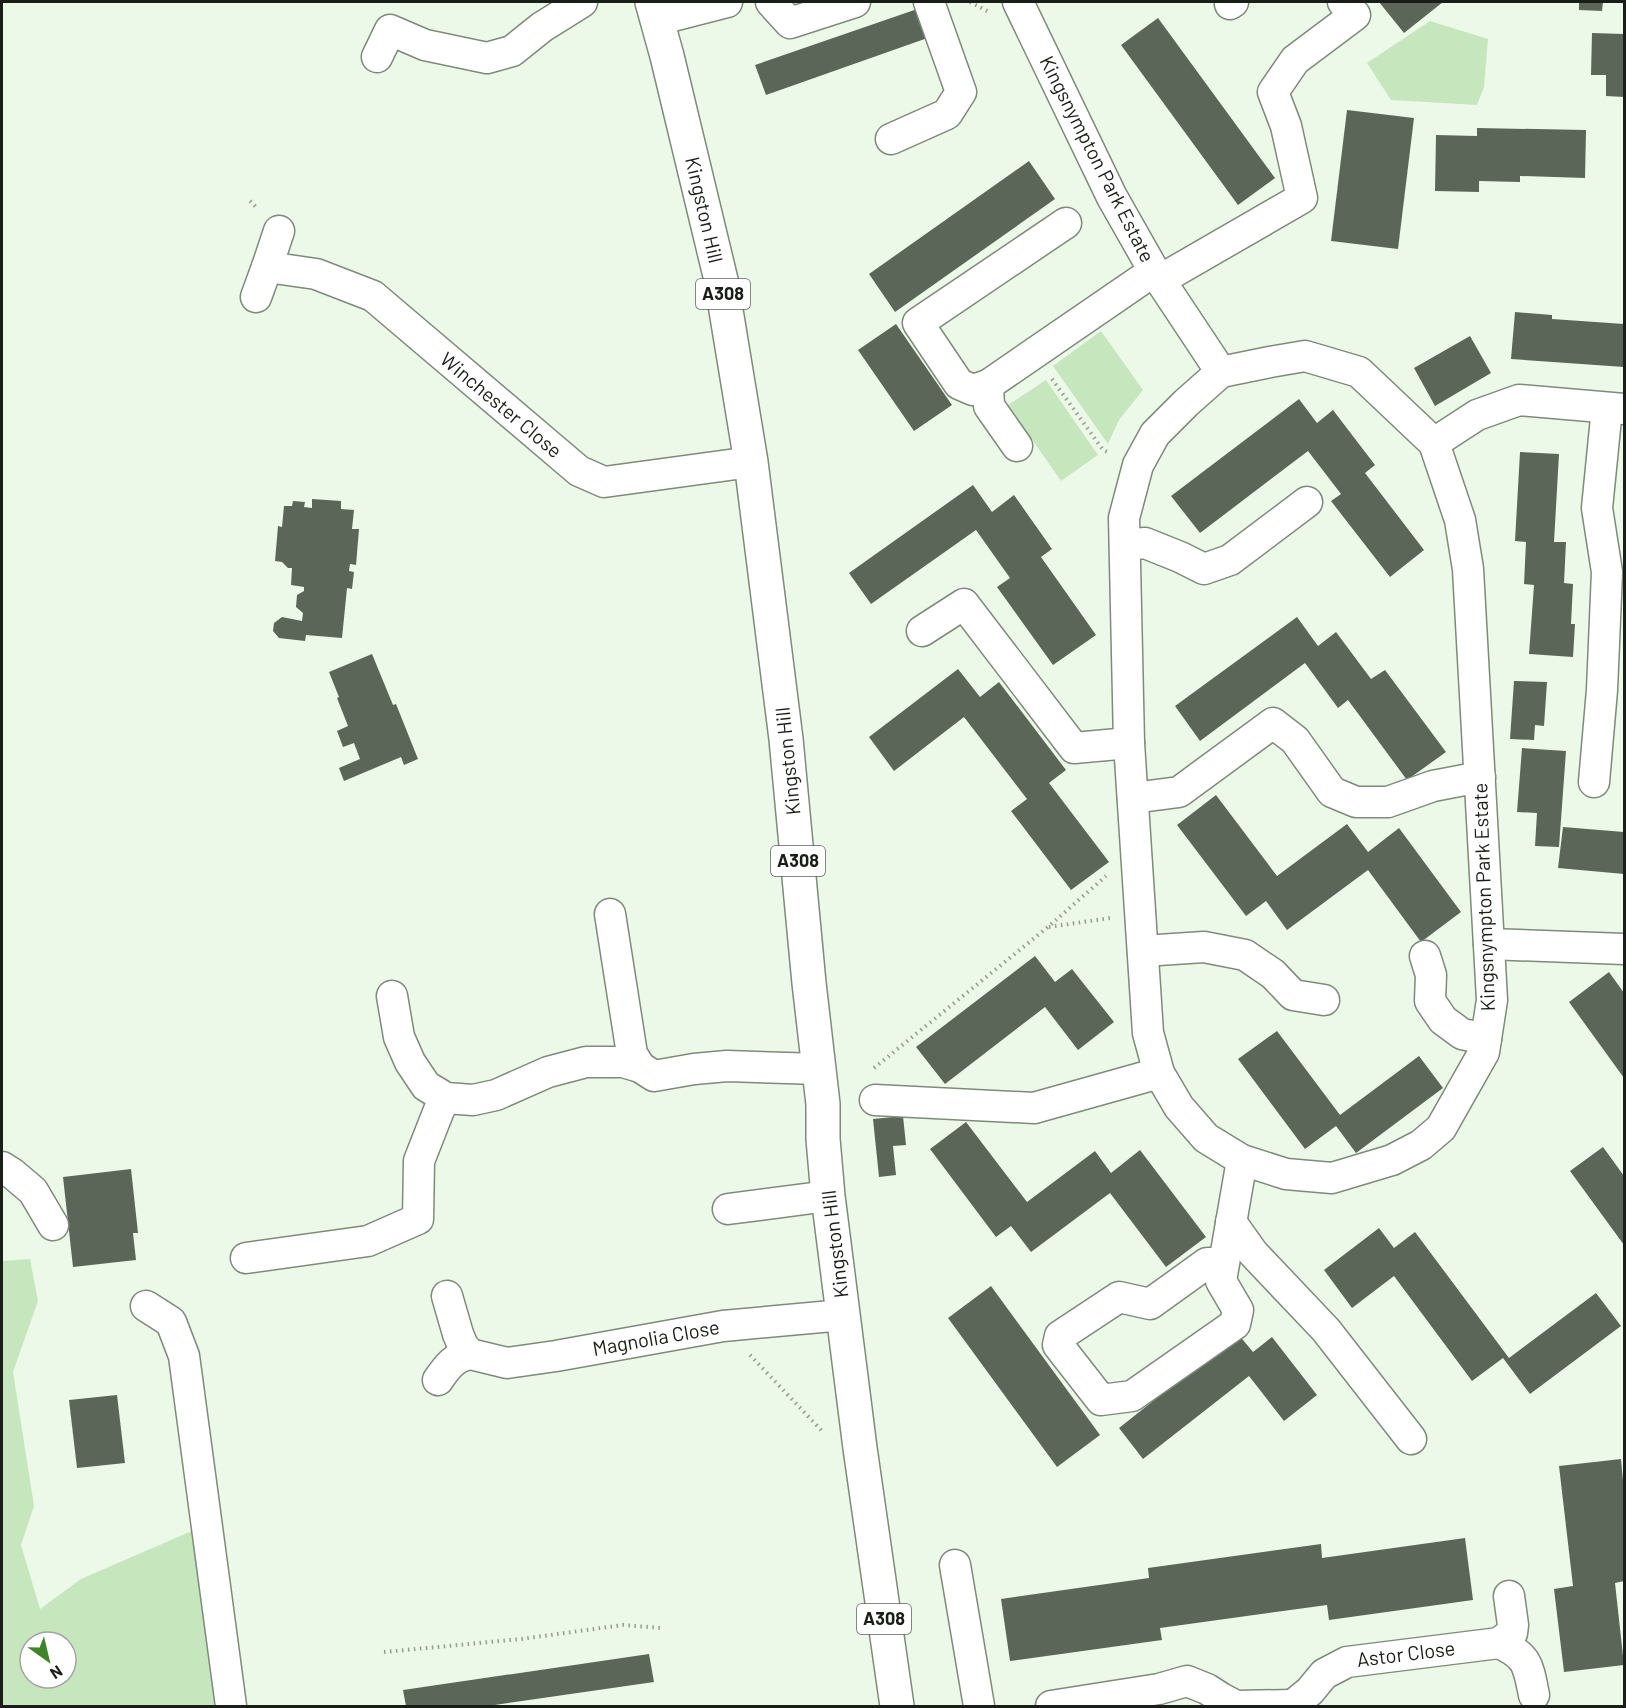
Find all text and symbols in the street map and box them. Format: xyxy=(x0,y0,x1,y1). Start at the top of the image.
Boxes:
street label: Kingsnympton Park Estate xyxy=(1035,51,1160,266)
street label: Kingston Hill xyxy=(681,154,729,265)
road number: A308 xyxy=(696,279,750,309)
street label: Winchester Close xyxy=(436,346,567,462)
street label: Kingston Hill xyxy=(769,706,805,816)
street label: Kingsnympton Park Estate xyxy=(1467,782,1499,1012)
road number: A308 xyxy=(771,846,825,876)
street label: Kingston Hill xyxy=(815,1189,853,1299)
street label: Magnolia Close xyxy=(590,1314,721,1360)
road number: A308 xyxy=(857,1604,911,1634)
north arrow xyxy=(18,1630,78,1690)
street label: Astor Close xyxy=(1355,1635,1456,1671)
text: N xyxy=(47,1662,66,1684)

